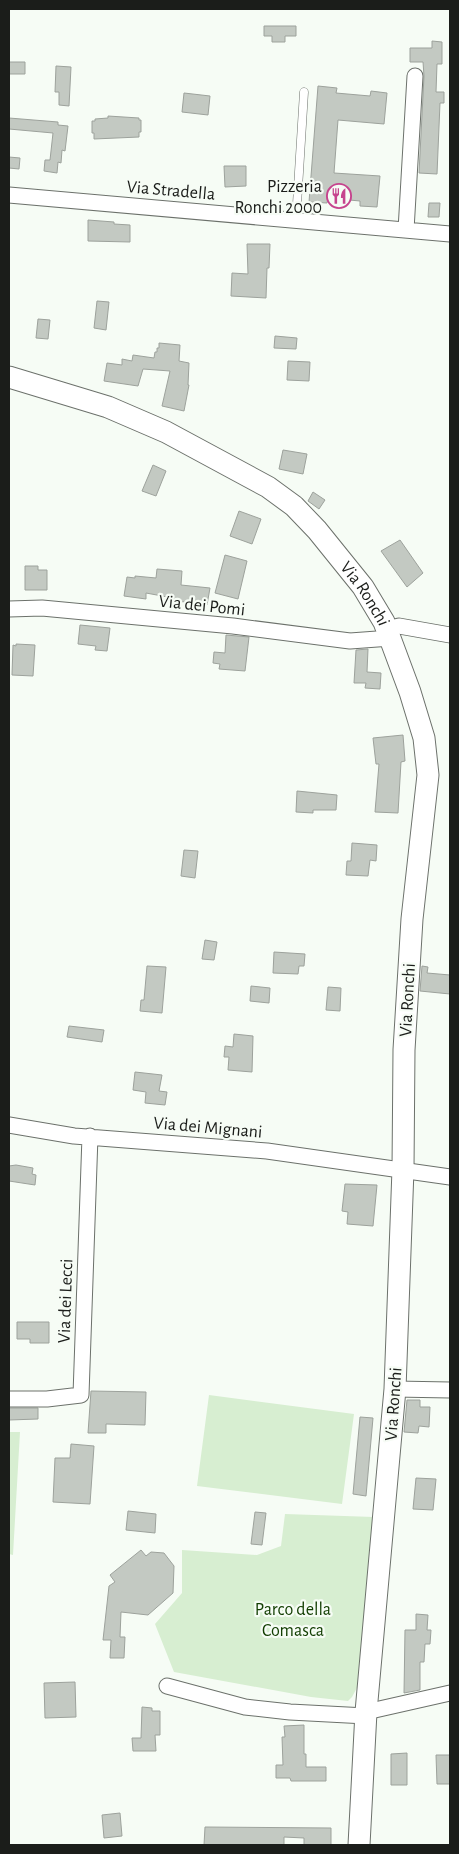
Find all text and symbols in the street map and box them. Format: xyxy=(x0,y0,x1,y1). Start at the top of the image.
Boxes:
street label: Via Stradella xyxy=(126,178,216,204)
place label: Pizzeria Ronchi 2000 xyxy=(234,178,322,217)
restaurant icon: Pizzeria Ronchi 2000 xyxy=(326,183,352,209)
street label: Via Ronchi xyxy=(336,559,393,628)
street label: Via dei Pomi xyxy=(158,593,246,619)
street label: Via Ronchi xyxy=(397,963,419,1037)
street label: Via dei Mignani xyxy=(153,1114,263,1142)
street label: Via dei Lecci xyxy=(56,1258,76,1344)
street label: Via Ronchi xyxy=(382,1367,406,1441)
park label: Parco della Comasca xyxy=(255,1601,331,1640)

